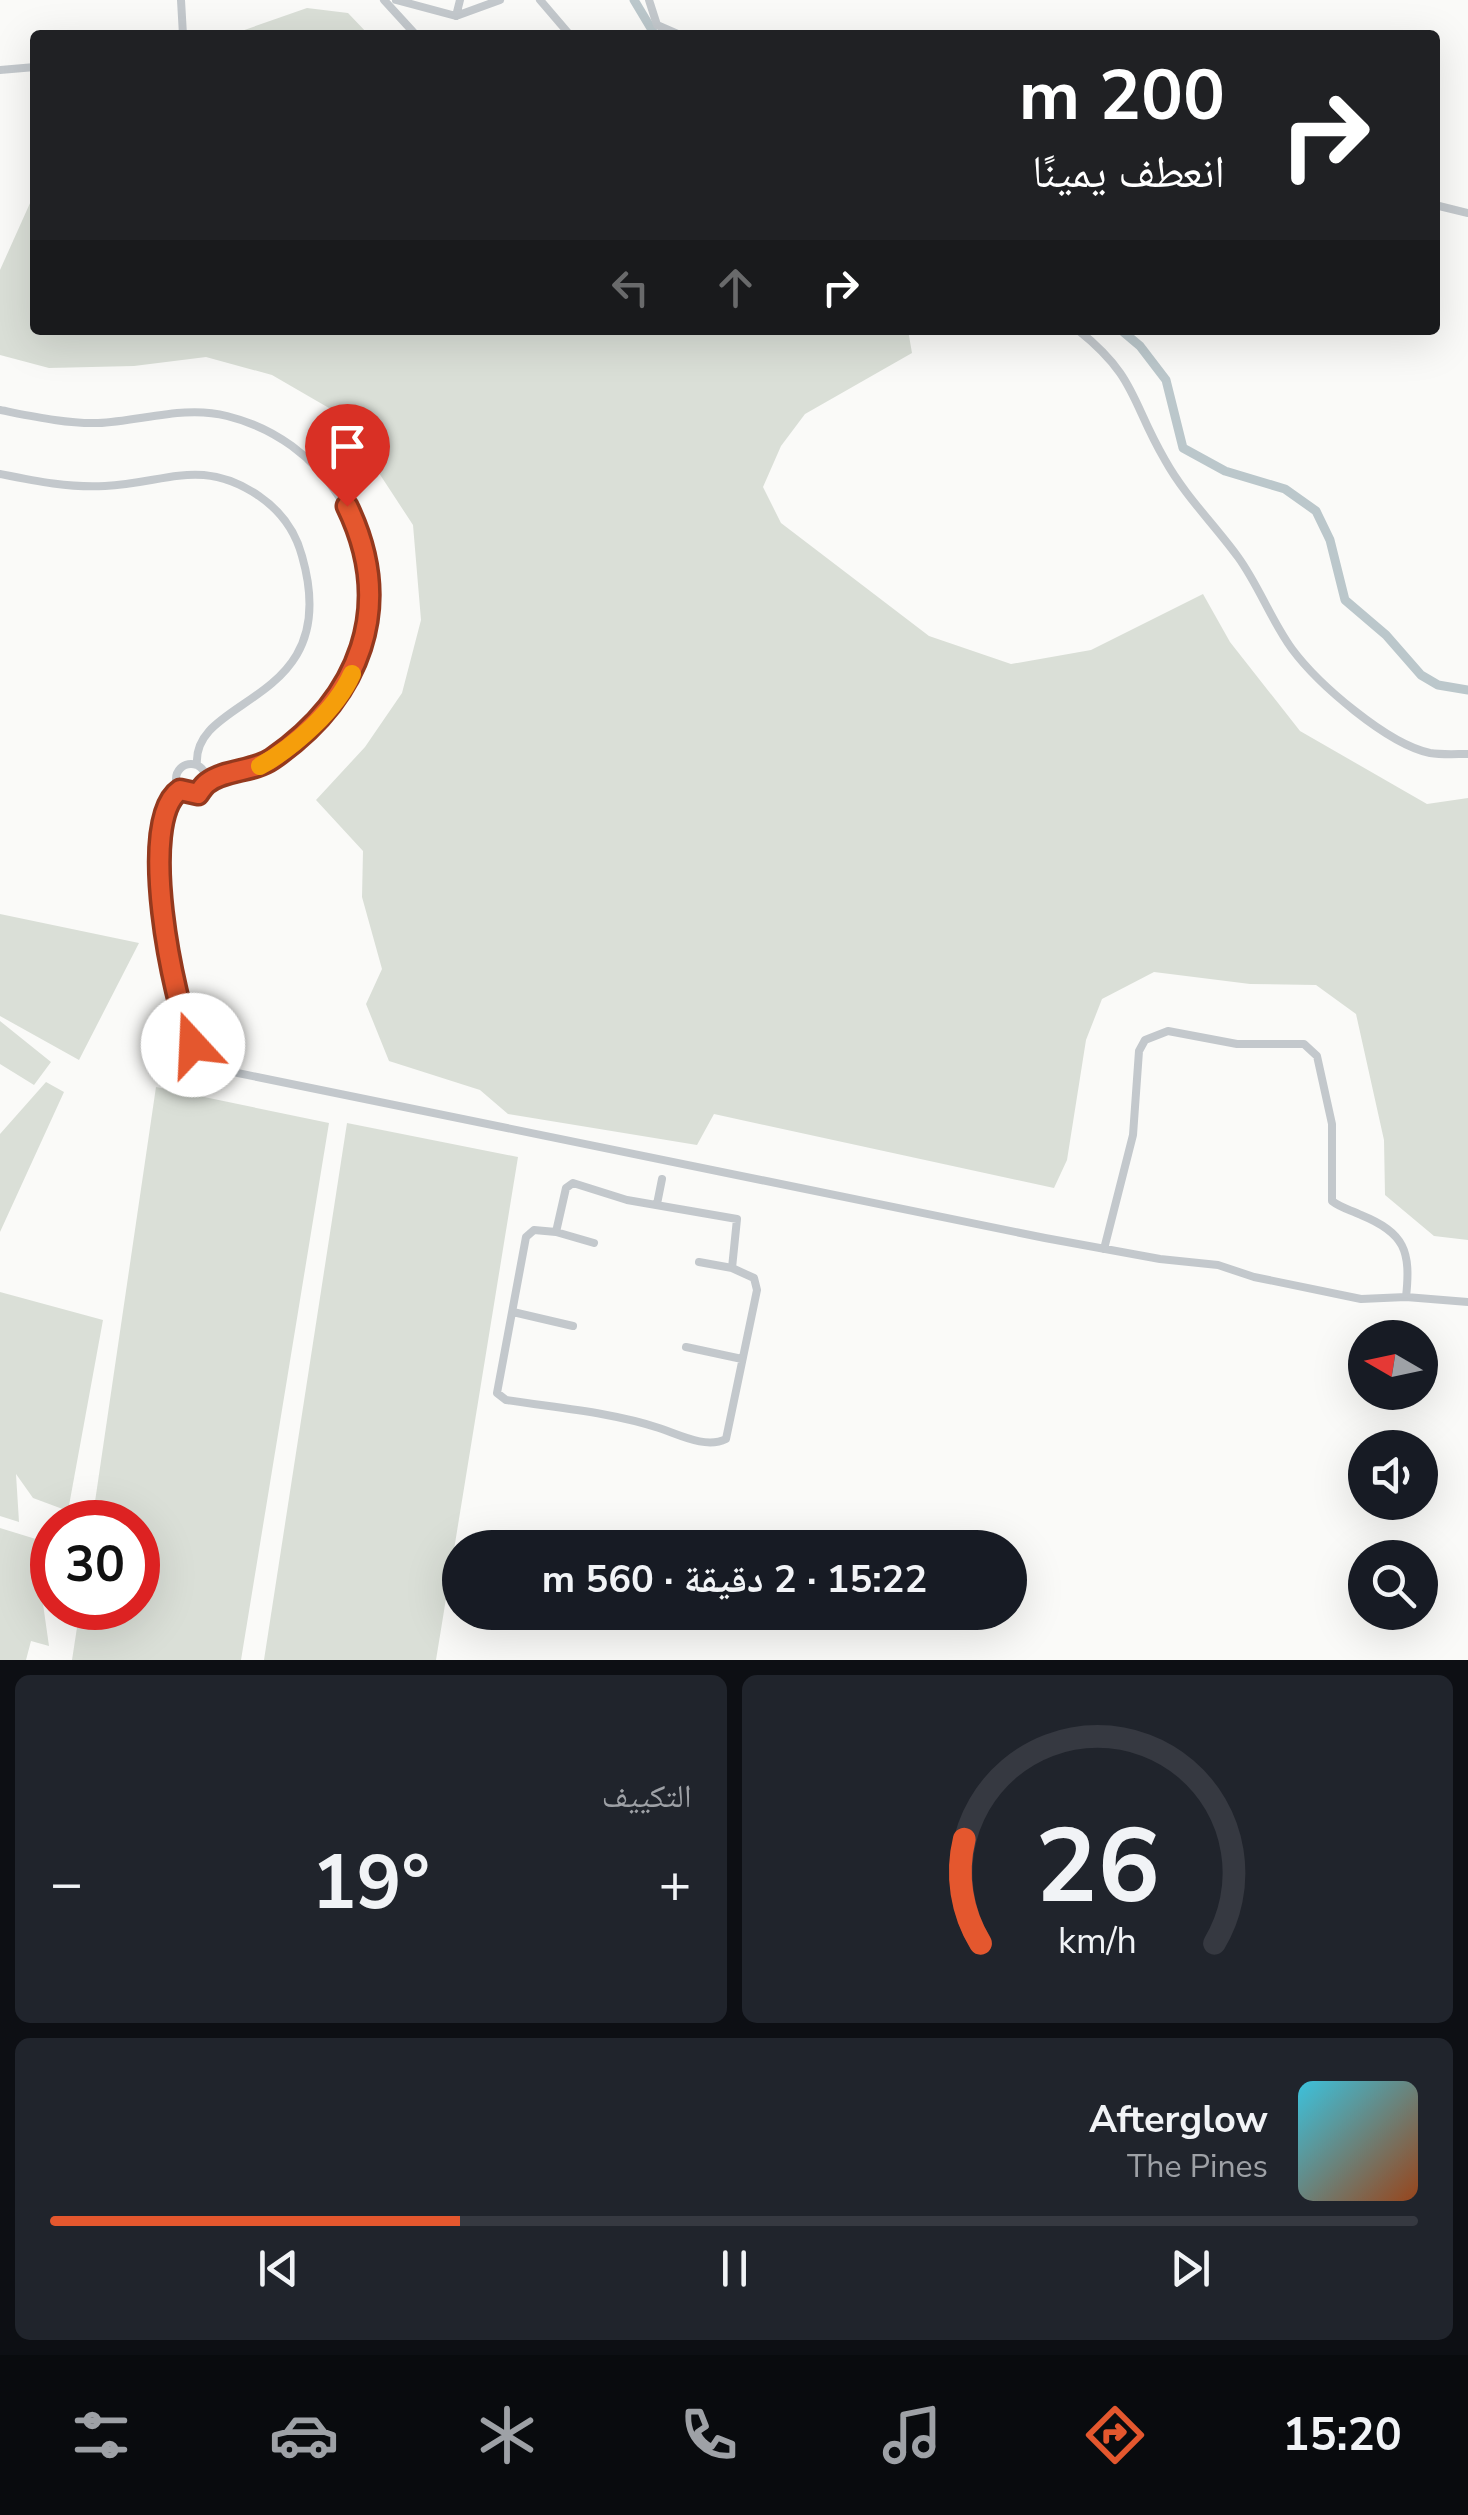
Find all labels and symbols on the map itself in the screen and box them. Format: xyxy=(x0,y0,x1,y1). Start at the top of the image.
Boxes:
pin xyxy=(305,404,390,507)
position arrow xyxy=(141,993,245,1097)
north arrow xyxy=(1348,1320,1438,1410)
speed limit sign: 30 xyxy=(30,1500,160,1630)

